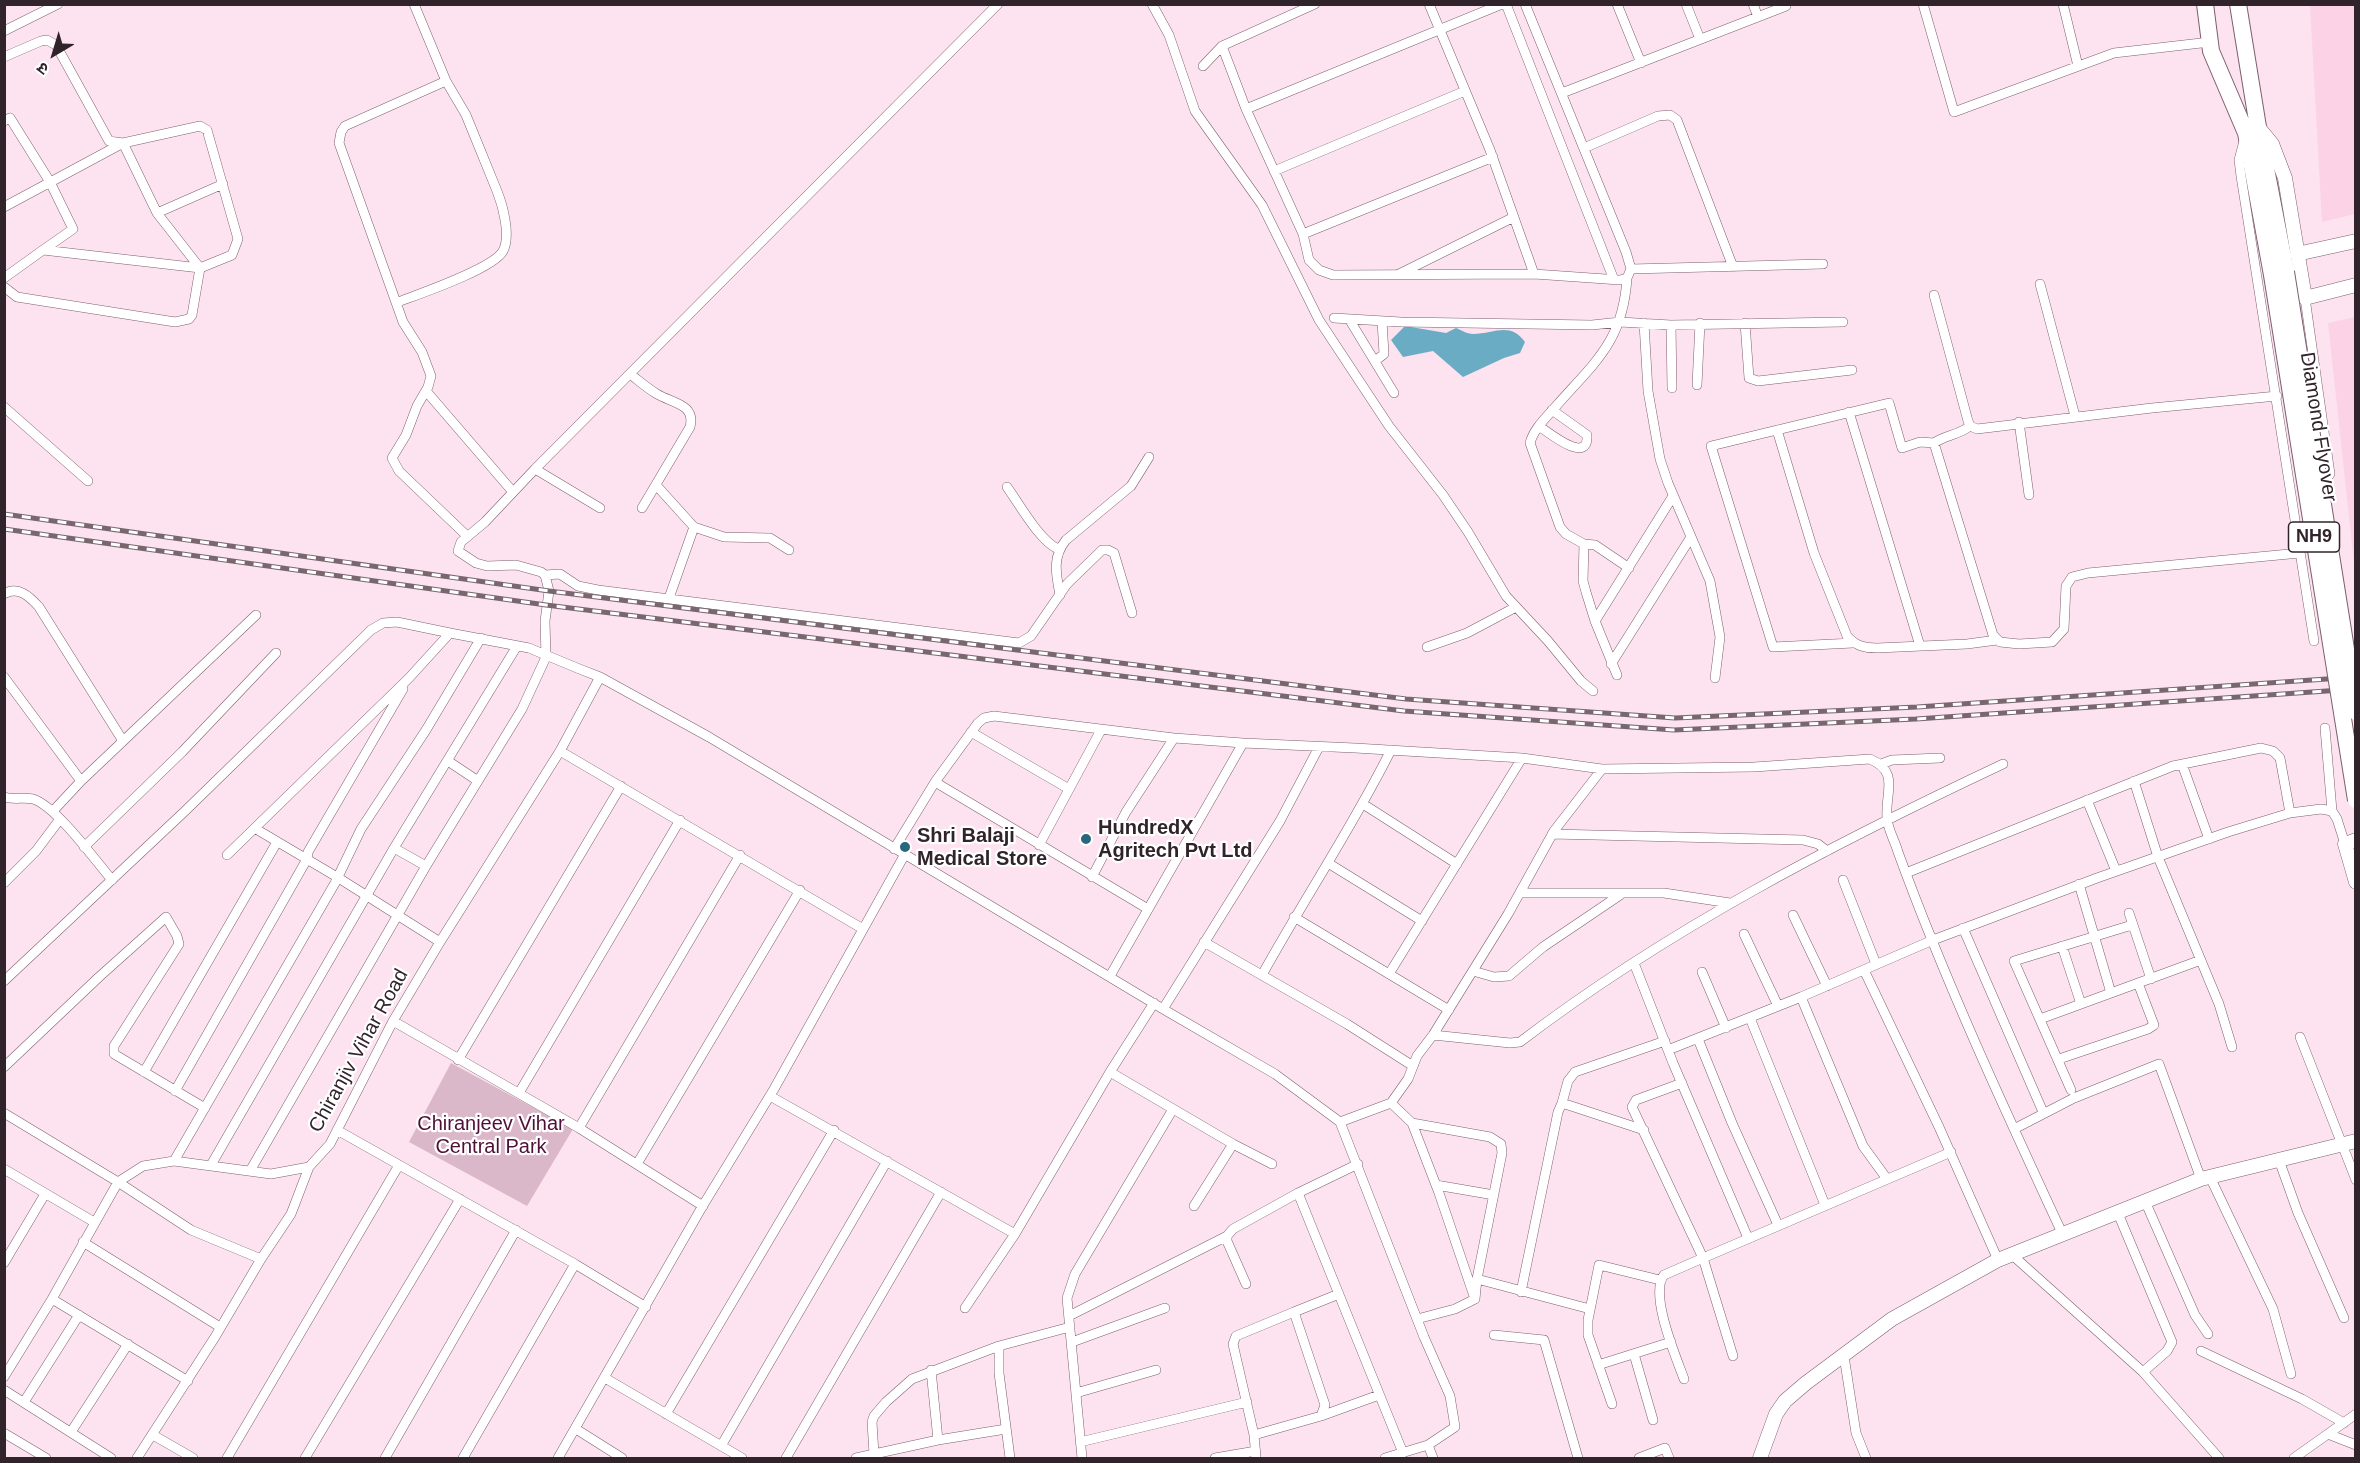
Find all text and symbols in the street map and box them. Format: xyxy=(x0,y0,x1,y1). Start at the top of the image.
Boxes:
north arrow xyxy=(24,24,84,84)
text: उ xyxy=(34,59,52,78)
street label: Diamond Flyover xyxy=(2294,350,2342,504)
road number: NH9 xyxy=(2288,522,2340,552)
place label: HundredX Agritech Pvt Ltd xyxy=(1098,816,1252,863)
place label: Shri Balaji Medical Store xyxy=(917,824,1047,871)
marker: HundredX Agritech Pvt Ltd xyxy=(1079,832,1093,846)
marker: Shri Balaji Medical Store xyxy=(898,840,912,854)
street label: Chiranjiv Vihar Road xyxy=(304,965,414,1137)
park label: Chiranjeev Vihar Central Park xyxy=(417,1112,565,1159)

